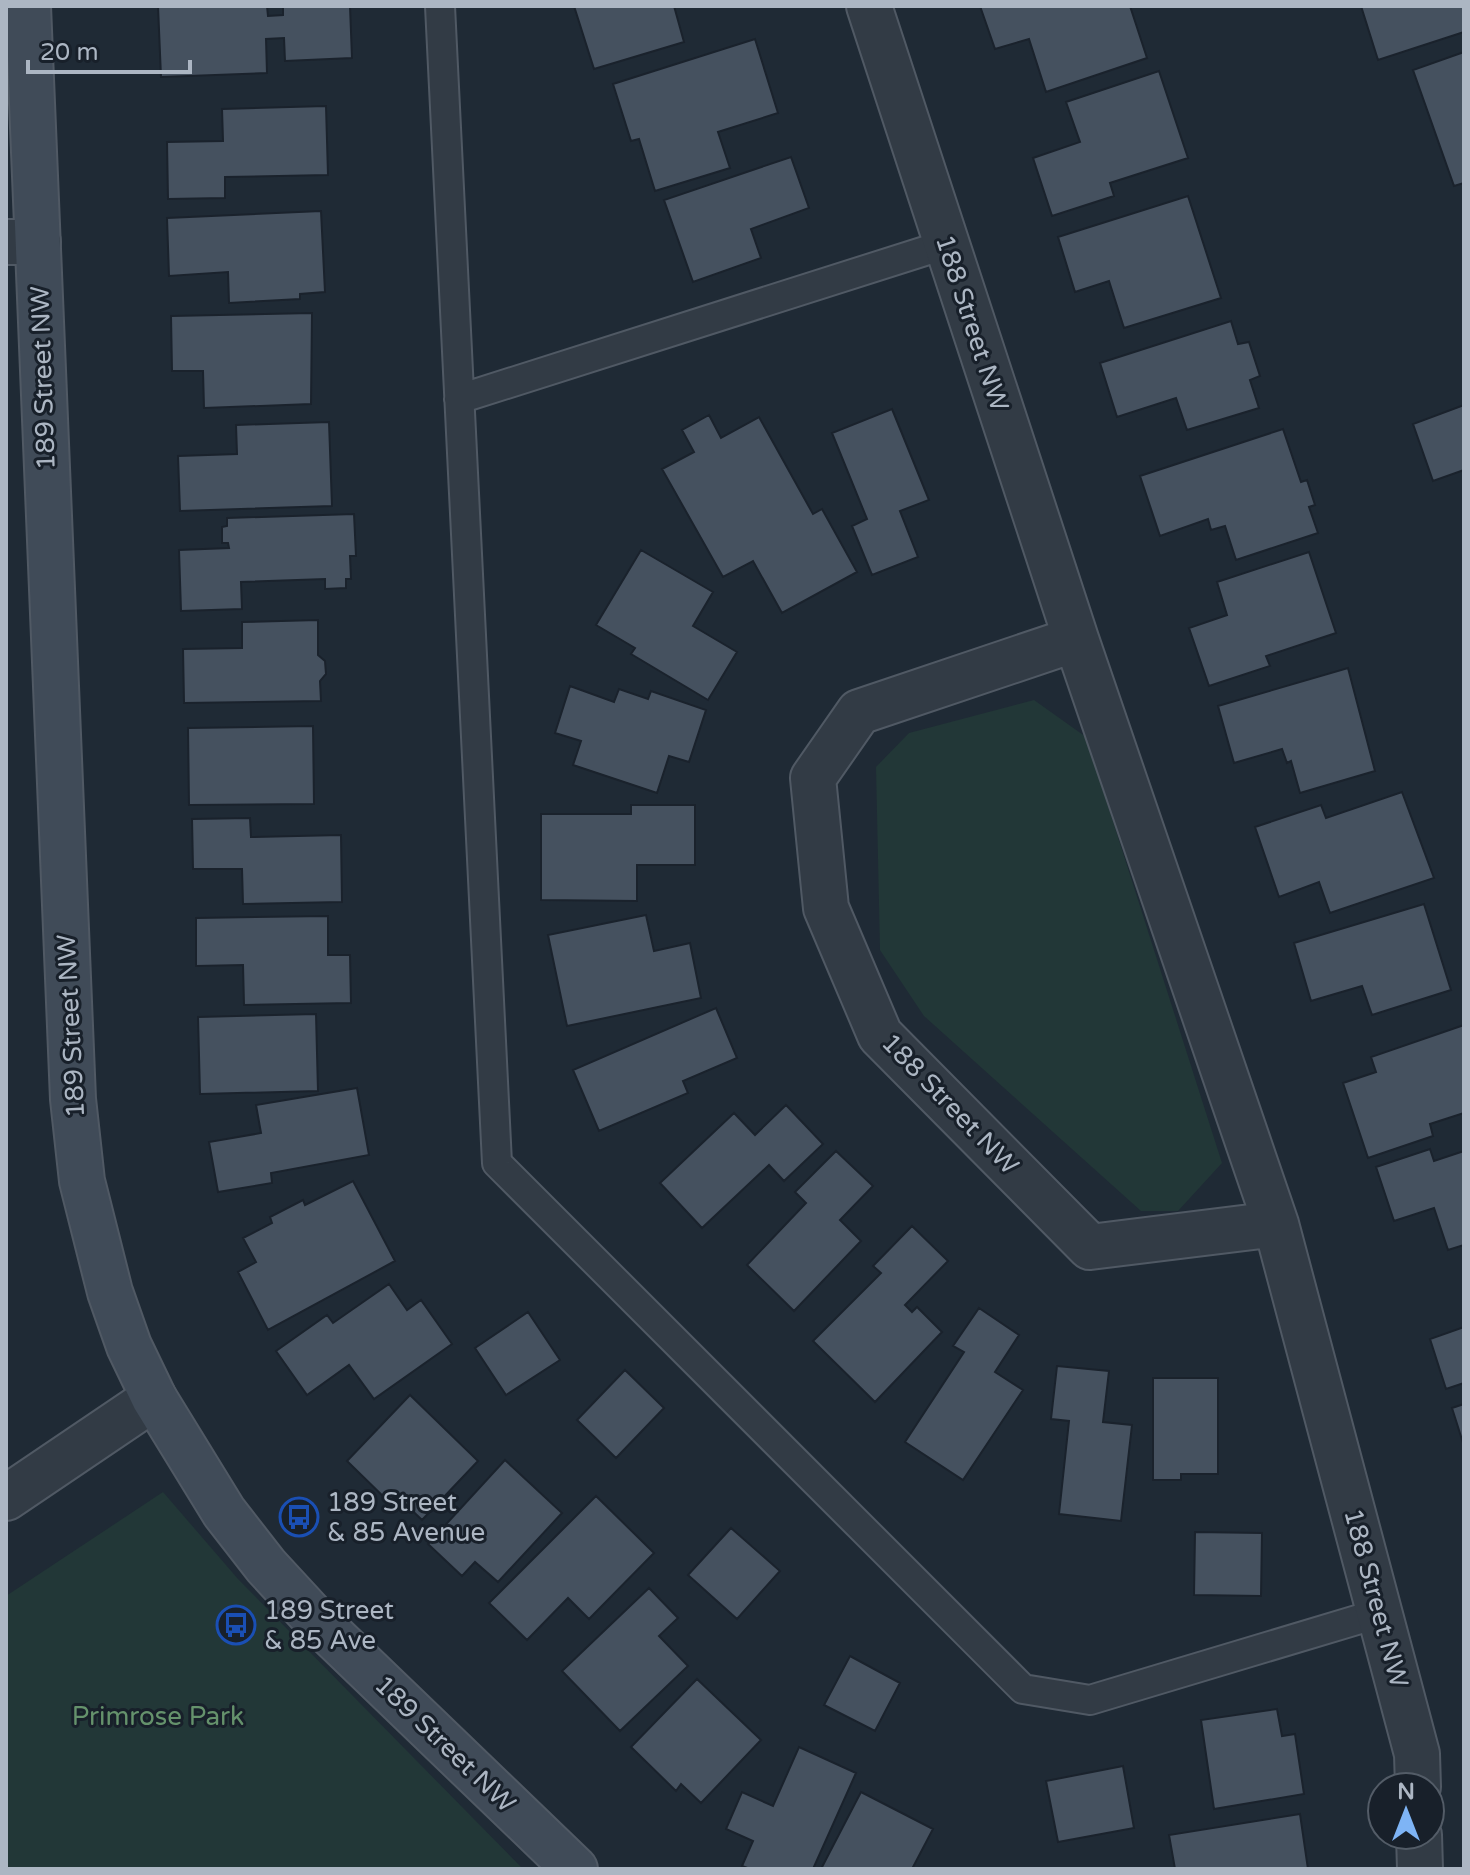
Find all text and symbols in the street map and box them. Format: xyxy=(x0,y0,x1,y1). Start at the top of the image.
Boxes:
scale bar xyxy=(28,24,190,74)
text: 20 m xyxy=(40,38,98,67)
street label: 188 Street NW xyxy=(929,231,1015,415)
street label: 189 Street NW xyxy=(24,286,62,470)
street label: 189 Street NW xyxy=(51,933,91,1119)
street label: 188 Street NW xyxy=(875,1027,1025,1181)
place label: 189 Street & 85 Avenue xyxy=(327,1487,485,1548)
bus stop icon: 189 Street & 85 Avenue xyxy=(278,1496,320,1538)
street label: 188 Street NW xyxy=(1337,1505,1415,1691)
place label: 189 Street & 85 Ave xyxy=(264,1595,394,1656)
bus stop icon: 189 Street & 85 Ave xyxy=(215,1604,257,1646)
street label: 189 Street NW xyxy=(368,1669,522,1819)
park label: Primrose Park xyxy=(72,1701,244,1732)
north arrow xyxy=(1366,1771,1446,1851)
text: N xyxy=(1397,1779,1415,1805)

